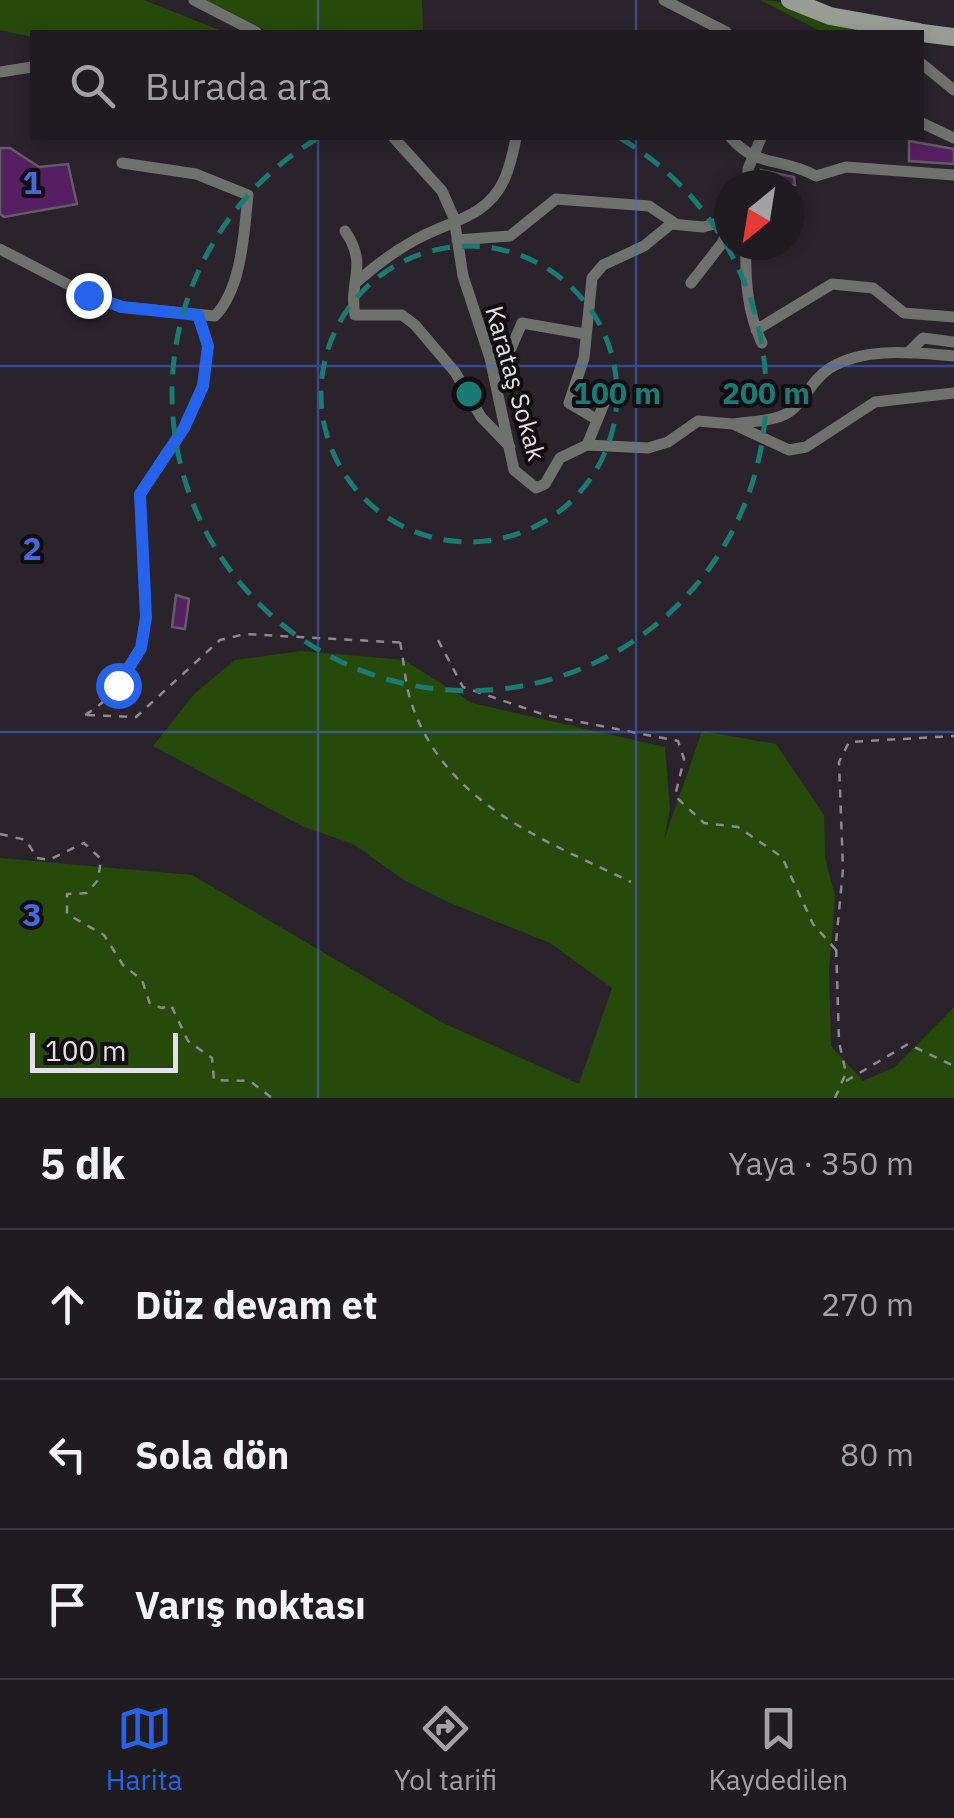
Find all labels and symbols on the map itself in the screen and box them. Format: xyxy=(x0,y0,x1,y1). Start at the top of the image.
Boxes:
text: 1 xyxy=(22,161,42,203)
north arrow xyxy=(714,170,804,260)
route end xyxy=(66,273,112,319)
street label: Karataş Sokak xyxy=(478,302,554,464)
text: 100 m xyxy=(573,373,661,412)
text: 200 m xyxy=(722,373,810,412)
centre of rings xyxy=(451,376,487,412)
text: 2 xyxy=(22,527,42,569)
route start xyxy=(96,663,142,709)
text: 3 xyxy=(22,893,42,935)
scale bar xyxy=(30,1028,178,1072)

